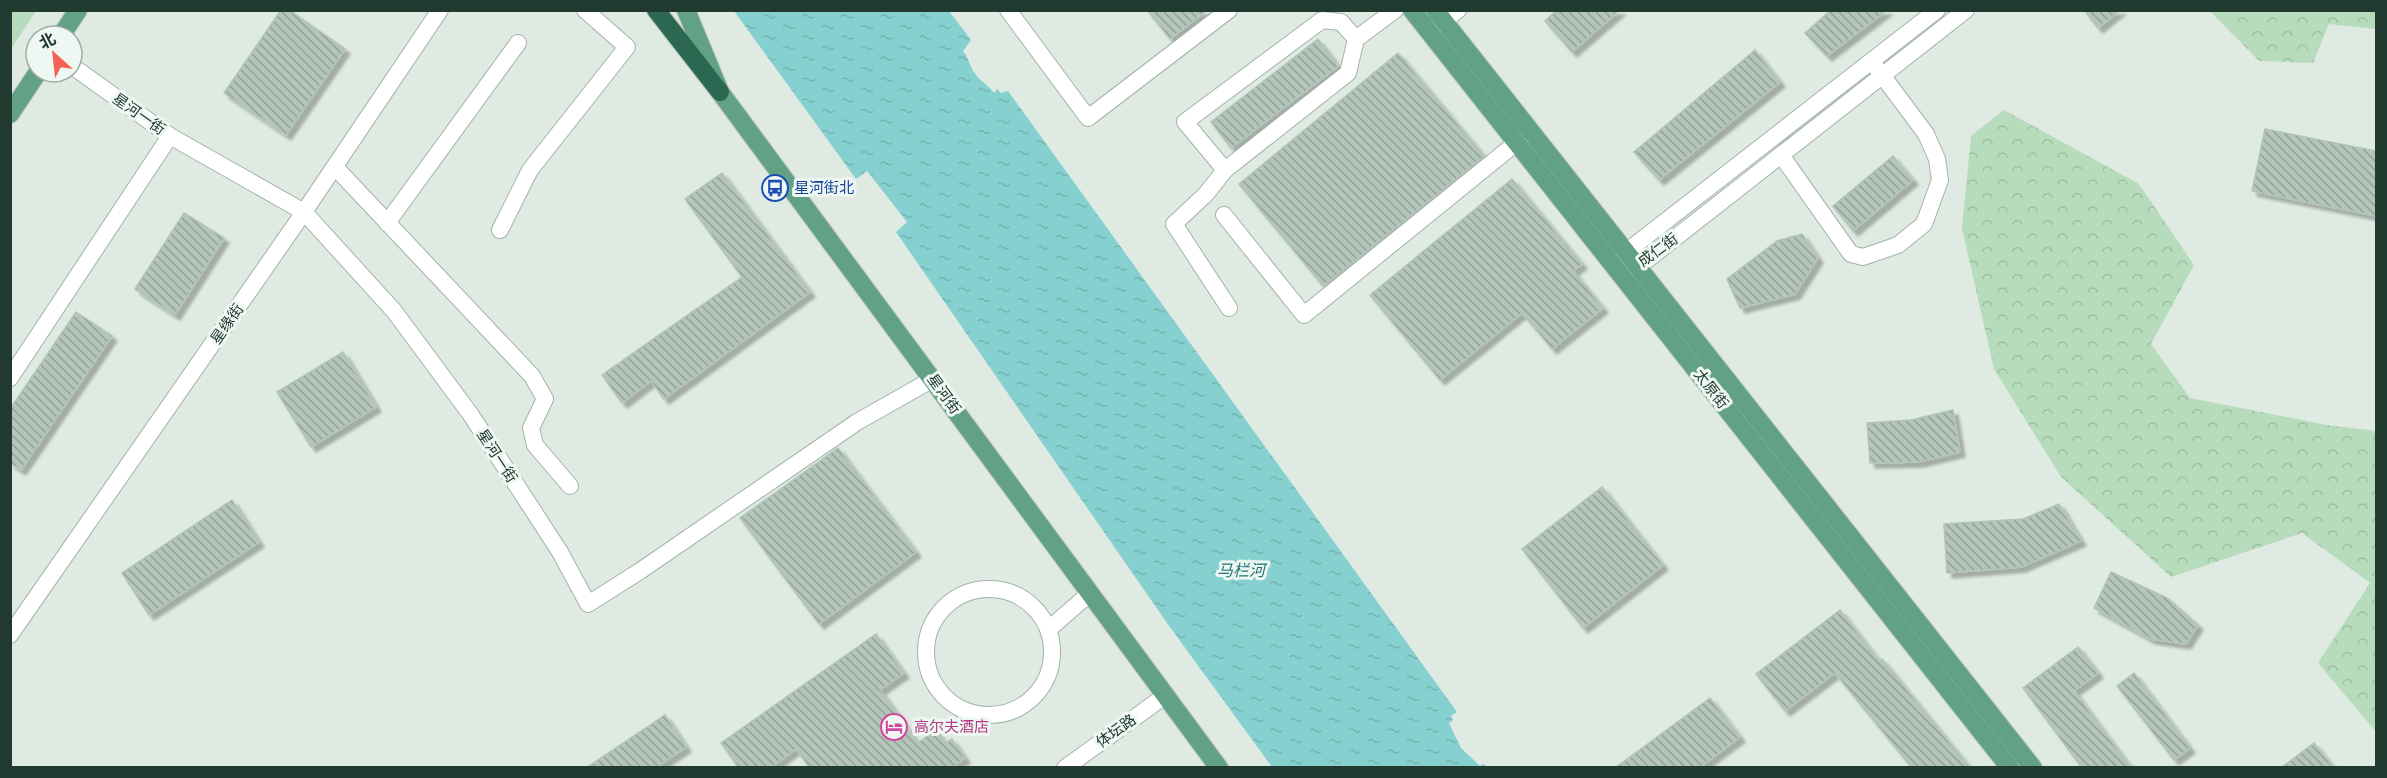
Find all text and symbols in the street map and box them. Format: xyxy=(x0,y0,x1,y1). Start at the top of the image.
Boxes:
north arrow xyxy=(24,24,84,84)
text: 北 xyxy=(36,29,59,53)
street label: 星河一街 xyxy=(109,89,169,139)
bus stop icon: 星河街北 xyxy=(760,173,790,203)
place label: 星河街北 xyxy=(794,178,854,197)
street label: 成仁街 xyxy=(1634,229,1681,271)
street label: 星缘街 xyxy=(206,300,247,348)
street label: 太原街 xyxy=(1690,365,1733,412)
street label: 星河街 xyxy=(923,370,965,417)
street label: 星河一街 xyxy=(473,425,522,486)
water label: 马栏河 xyxy=(1217,561,1268,580)
street label: 体坛路 xyxy=(1092,710,1139,752)
hotel icon: 高尔夫酒店 xyxy=(879,712,909,742)
place label: 高尔夫酒店 xyxy=(914,717,989,736)

